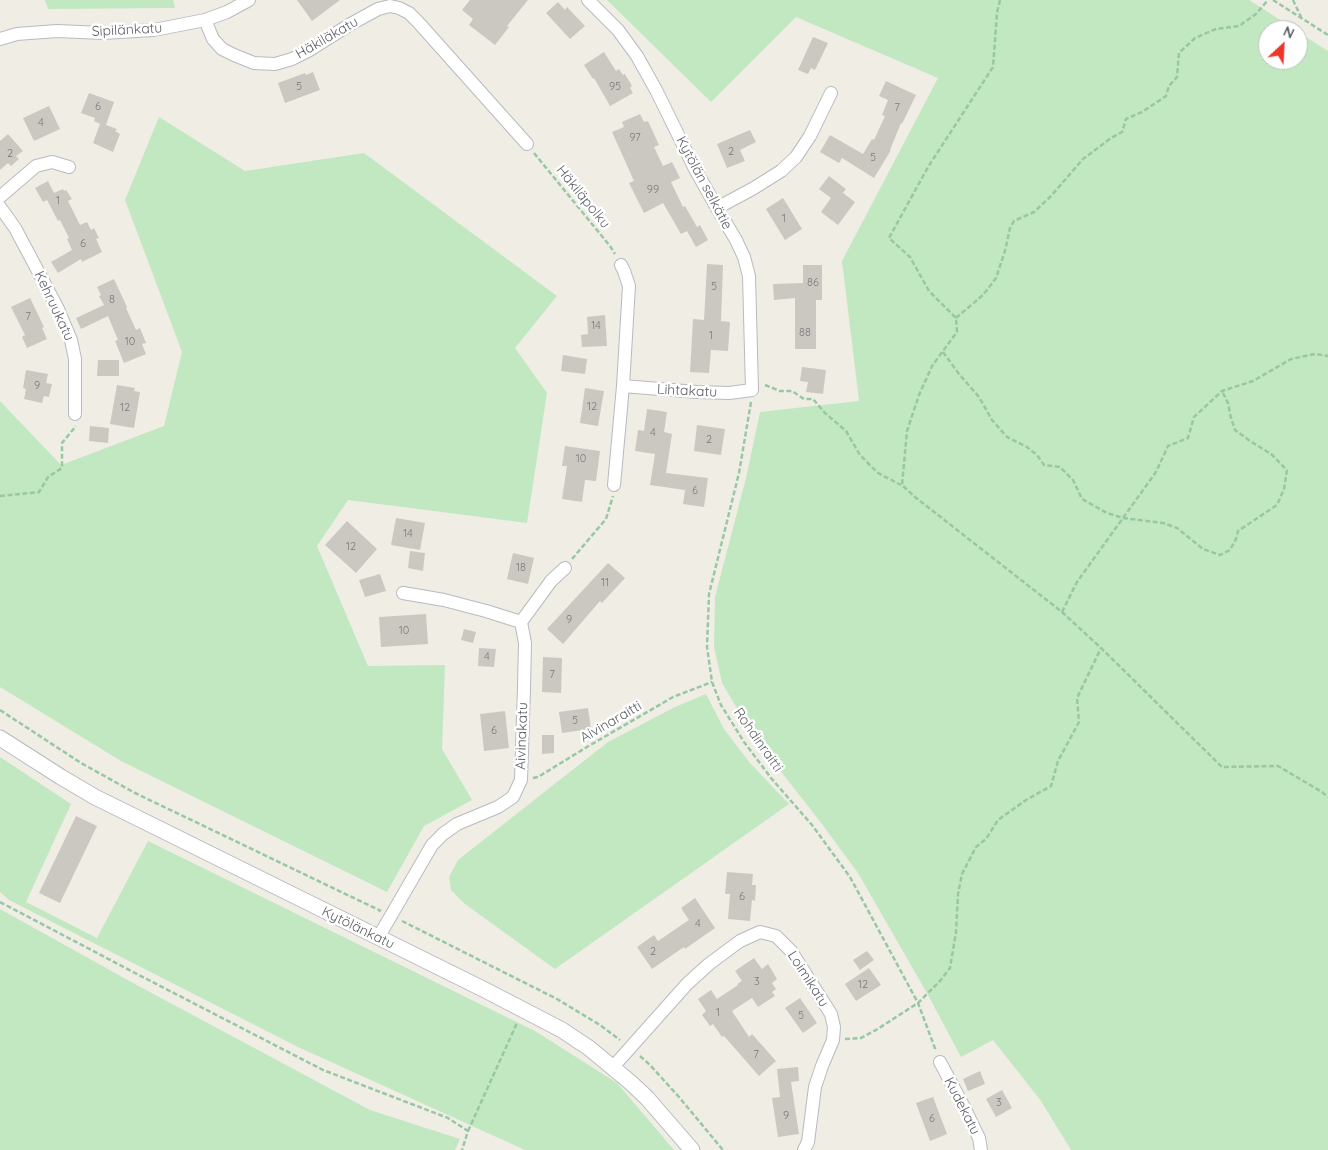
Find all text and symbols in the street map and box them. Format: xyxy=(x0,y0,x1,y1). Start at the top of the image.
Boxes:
street label: Häkiläkatu xyxy=(293,13,361,63)
street label: Sipilänkatu xyxy=(91,20,163,40)
north arrow xyxy=(1258,20,1308,70)
text: N xyxy=(1280,22,1297,43)
house number: 5 xyxy=(296,80,302,94)
house number: 95 xyxy=(609,80,621,94)
house number: 6 xyxy=(95,100,101,114)
house number: 7 xyxy=(894,101,900,115)
house number: 4 xyxy=(38,116,44,130)
house number: 97 xyxy=(629,131,641,145)
street label: Kytölän selkätie xyxy=(672,133,736,233)
house number: 2 xyxy=(728,145,734,159)
house number: 2 xyxy=(7,147,13,161)
house number: 5 xyxy=(870,151,876,165)
street label: Häkiläpolku xyxy=(552,162,614,232)
house number: 99 xyxy=(647,183,659,197)
house number: 1 xyxy=(56,194,60,208)
house number: 1 xyxy=(782,212,786,226)
house number: 6 xyxy=(80,237,86,251)
street label: Kehruukatu xyxy=(31,268,77,344)
house number: 86 xyxy=(807,276,819,290)
house number: 5 xyxy=(711,280,717,294)
house number: 8 xyxy=(109,293,115,307)
house number: 7 xyxy=(25,310,31,324)
house number: 14 xyxy=(591,319,601,333)
house number: 88 xyxy=(799,326,811,340)
house number: 1 xyxy=(709,329,713,343)
house number: 10 xyxy=(125,335,135,349)
house number: 9 xyxy=(34,379,40,393)
street label: Lihtakatu xyxy=(656,381,718,401)
house number: 12 xyxy=(587,400,597,414)
house number: 12 xyxy=(120,401,130,415)
house number: 4 xyxy=(650,426,656,440)
house number: 2 xyxy=(706,433,712,447)
house number: 10 xyxy=(576,452,586,466)
house number: 6 xyxy=(692,484,698,498)
house number: 14 xyxy=(403,527,413,541)
house number: 12 xyxy=(346,540,356,554)
house number: 18 xyxy=(516,561,526,575)
house number: 11 xyxy=(601,576,609,590)
house number: 9 xyxy=(566,613,572,627)
house number: 10 xyxy=(399,624,409,638)
house number: 4 xyxy=(484,650,490,664)
house number: 7 xyxy=(549,668,555,682)
street label: Aivinaraitti xyxy=(577,698,645,746)
street label: Aivinakatu xyxy=(512,702,532,770)
street label: Rohdinraitti xyxy=(730,705,786,775)
house number: 5 xyxy=(572,714,578,728)
house number: 6 xyxy=(491,724,497,738)
house number: 6 xyxy=(739,890,745,904)
street label: Kytölänkatu xyxy=(319,903,397,953)
house number: 4 xyxy=(695,917,701,931)
house number: 2 xyxy=(650,945,656,959)
street label: Loimikatu xyxy=(784,948,832,1010)
house number: 3 xyxy=(754,975,760,989)
house number: 12 xyxy=(858,978,868,992)
house number: 1 xyxy=(716,1006,720,1020)
house number: 5 xyxy=(798,1009,804,1023)
house number: 7 xyxy=(753,1048,759,1062)
street label: Kudekatu xyxy=(940,1074,984,1138)
house number: 3 xyxy=(996,1096,1002,1110)
house number: 9 xyxy=(783,1109,789,1123)
house number: 6 xyxy=(929,1112,935,1126)

